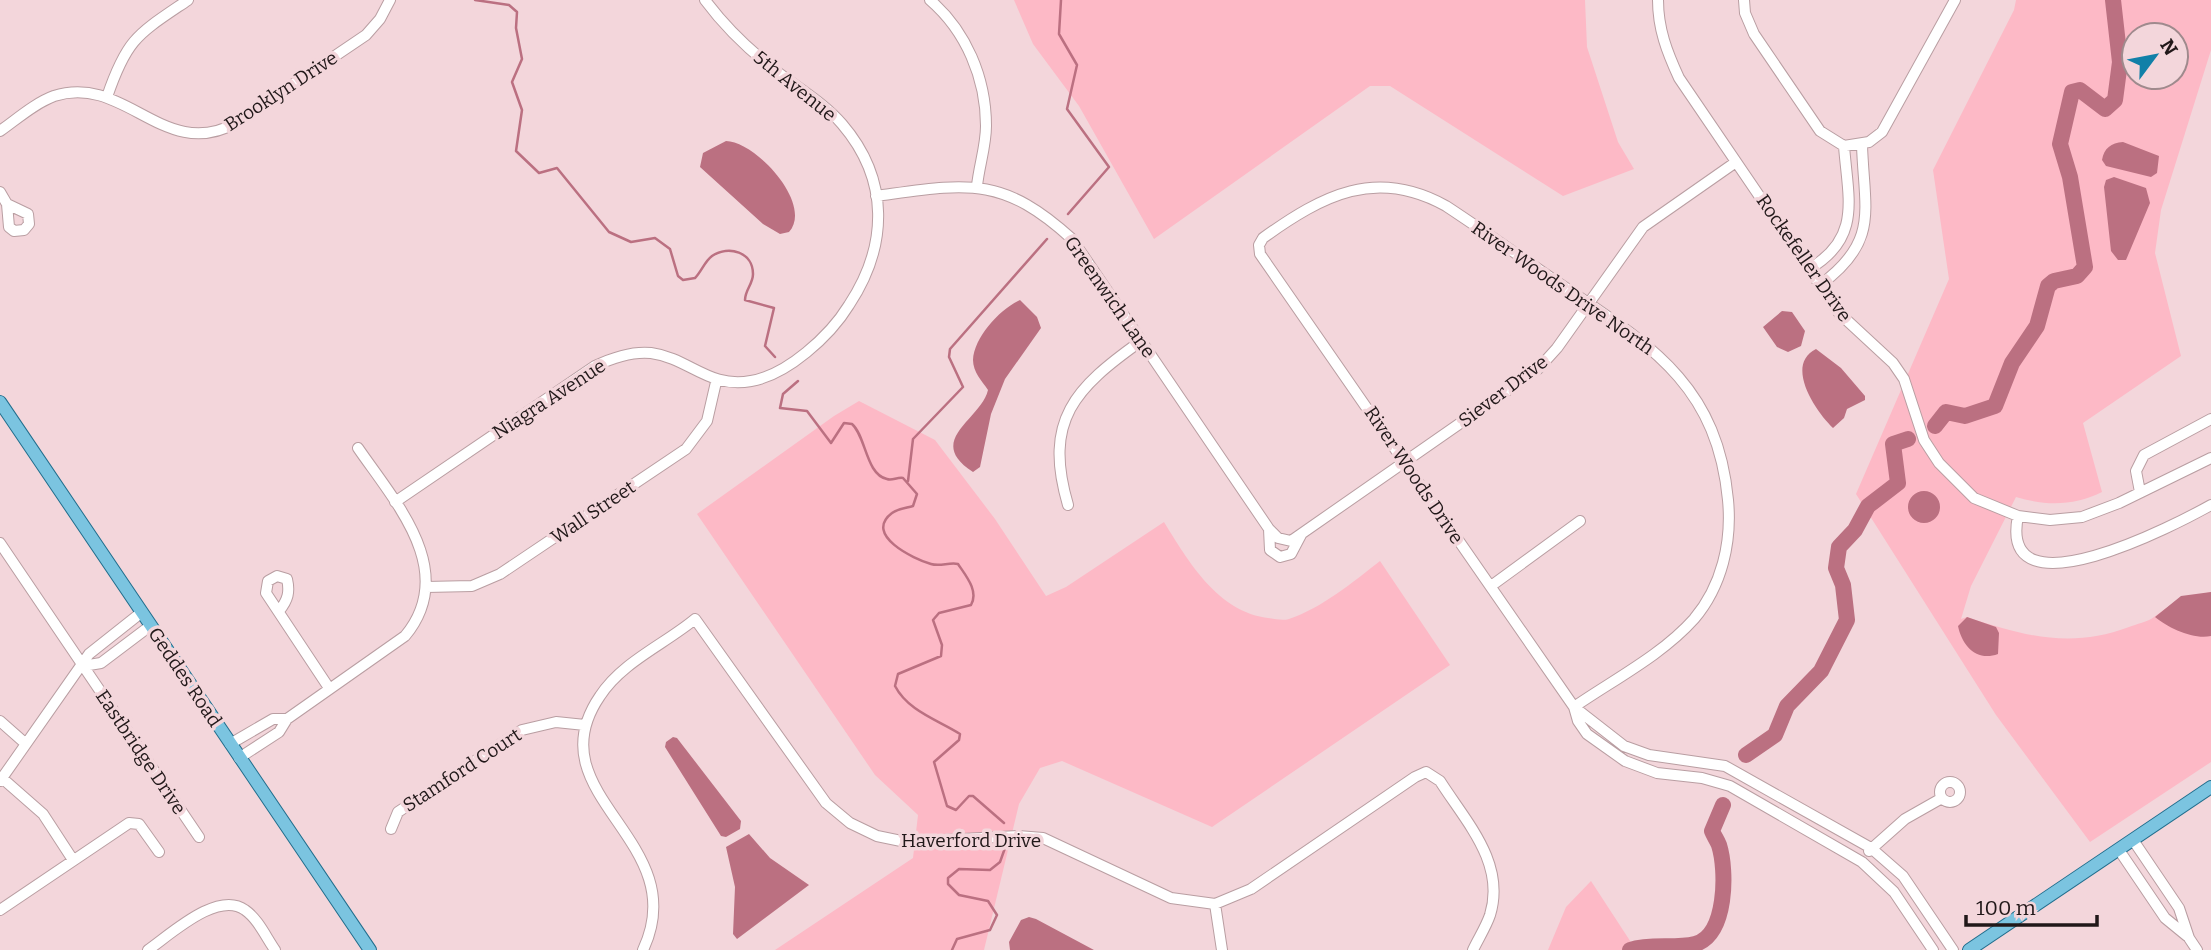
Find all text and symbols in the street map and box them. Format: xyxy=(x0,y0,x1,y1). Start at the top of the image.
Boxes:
north arrow xyxy=(2120,21,2190,91)
text: N xyxy=(2155,35,2183,60)
street label: Brooklyn Drive xyxy=(220,46,342,136)
street label: 5th Avenue xyxy=(749,46,841,126)
street label: Rockefeller Drive xyxy=(1752,190,1856,326)
street label: River Woods Drive North xyxy=(1468,216,1659,360)
street label: Greenwich Lane xyxy=(1060,232,1160,362)
street label: Siever Drive xyxy=(1454,350,1552,432)
street label: Niagra Avenue xyxy=(488,354,610,444)
street label: River Woods Drive xyxy=(1360,402,1468,548)
street label: Wall Street xyxy=(547,475,640,549)
street label: Geddes Road xyxy=(143,623,227,731)
street label: Eastbridge Drive xyxy=(91,685,191,819)
street label: Stamford Court xyxy=(399,723,526,817)
street label: Haverford Drive xyxy=(901,829,1041,852)
scale bar xyxy=(1966,884,2097,928)
text: 100 m xyxy=(1976,895,2036,921)

